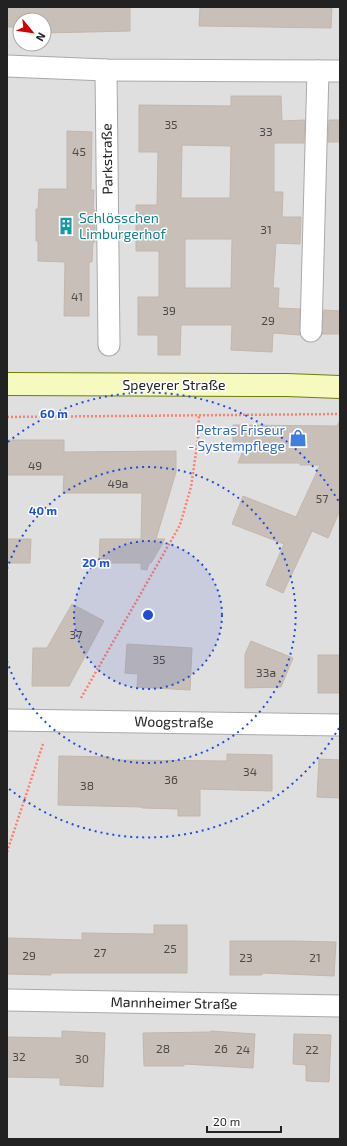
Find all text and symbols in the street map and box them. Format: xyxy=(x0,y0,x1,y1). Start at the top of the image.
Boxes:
north arrow xyxy=(12,12,52,52)
text: N xyxy=(34,30,49,44)
house number: 35 xyxy=(164,117,178,131)
street label: Parkstraße xyxy=(97,123,116,195)
house number: 33 xyxy=(259,124,273,138)
house number: 45 xyxy=(72,144,86,158)
place label: Schlösschen Limburgerhof xyxy=(79,209,166,242)
building icon: Schlösschen Limburgerhof xyxy=(56,216,76,236)
house number: 31 xyxy=(260,222,272,236)
house number: 41 xyxy=(71,289,83,303)
house number: 39 xyxy=(162,303,176,317)
house number: 29 xyxy=(261,313,275,327)
street label: Speyerer Straße xyxy=(122,376,226,393)
text: 60 m xyxy=(40,406,68,420)
place label: Petras Friseur - Systempflege xyxy=(188,421,285,454)
shop icon: Petras Friseur - Systempflege xyxy=(288,428,308,448)
house number: 49 xyxy=(28,458,42,472)
house number: 49a xyxy=(108,476,128,490)
house number: 57 xyxy=(316,491,328,505)
text: 40 m xyxy=(29,503,57,517)
text: 20 m xyxy=(82,555,110,569)
centre of rings xyxy=(141,608,155,622)
house number: 37 xyxy=(70,627,82,641)
house number: 35 xyxy=(152,652,166,666)
house number: 33a xyxy=(256,665,276,679)
street label: Woogstraße xyxy=(134,712,214,731)
house number: 34 xyxy=(243,764,257,778)
house number: 36 xyxy=(164,772,178,786)
house number: 38 xyxy=(80,778,94,792)
house number: 25 xyxy=(163,941,177,955)
house number: 27 xyxy=(94,945,106,959)
house number: 29 xyxy=(22,948,36,962)
house number: 23 xyxy=(239,950,253,964)
house number: 21 xyxy=(309,950,321,964)
street label: Mannheimer Straße xyxy=(110,993,238,1012)
house number: 28 xyxy=(156,1041,170,1055)
house number: 26 xyxy=(214,1041,228,1055)
house number: 24 xyxy=(236,1042,250,1056)
house number: 22 xyxy=(305,1042,319,1056)
house number: 32 xyxy=(12,1049,26,1063)
house number: 30 xyxy=(75,1051,89,1065)
scale bar xyxy=(207,1108,281,1134)
text: 20 m xyxy=(213,1114,240,1128)

